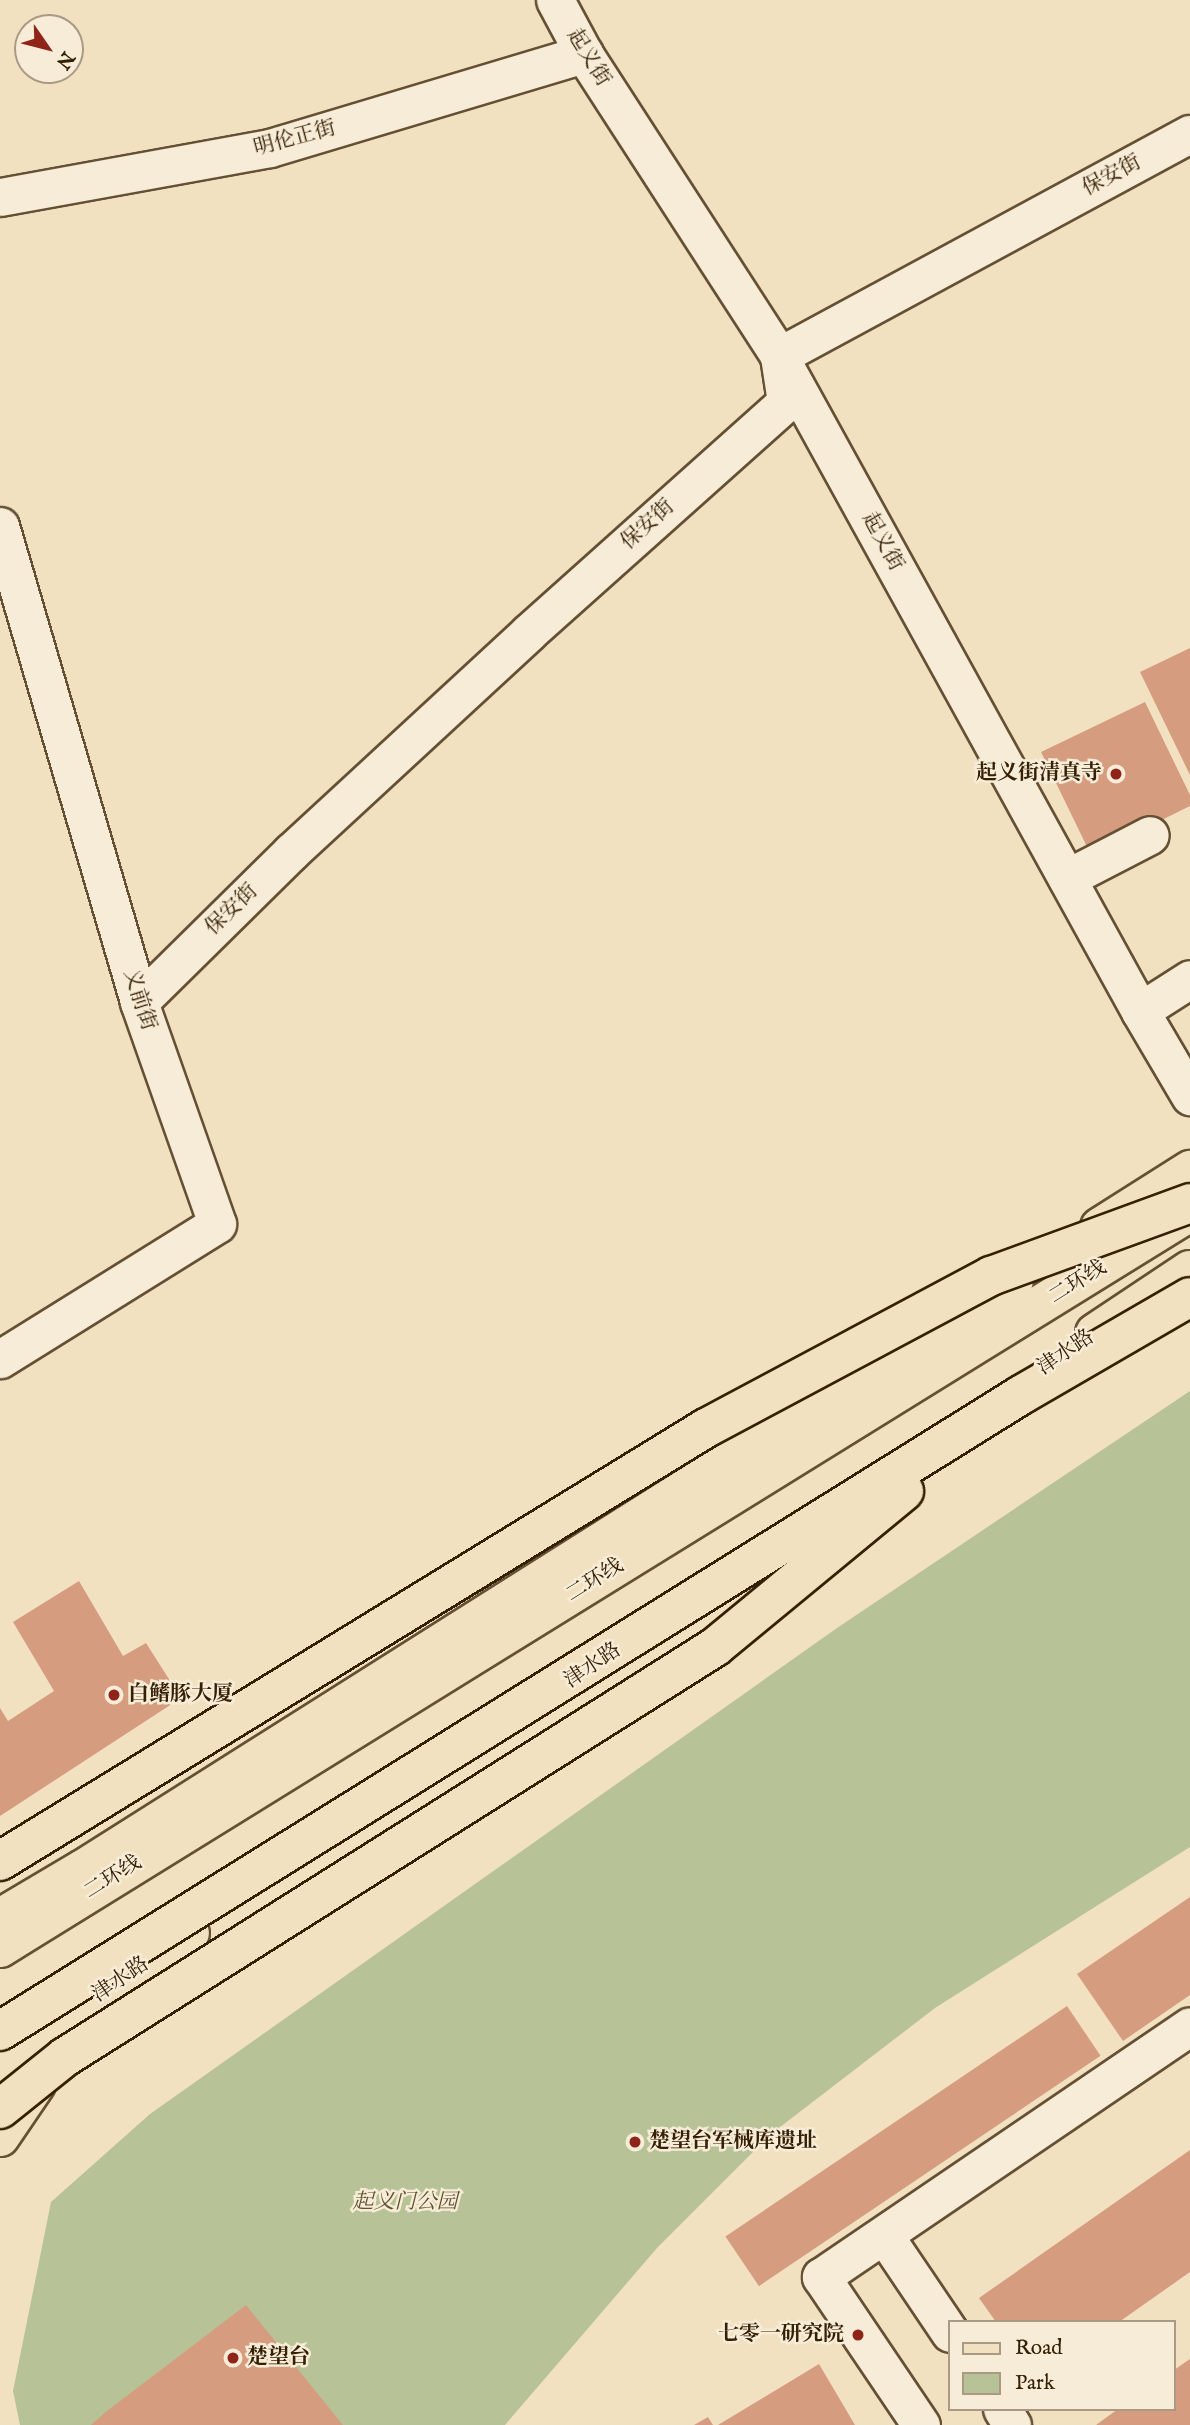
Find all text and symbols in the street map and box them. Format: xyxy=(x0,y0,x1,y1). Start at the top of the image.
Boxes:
north arrow xyxy=(14,14,84,84)
street label: 起义街 xyxy=(561,25,615,91)
text: N xyxy=(50,46,79,74)
street label: 明伦正街 xyxy=(251,116,339,162)
street label: 保安街 xyxy=(1078,150,1146,202)
street label: 保安街 xyxy=(616,495,680,555)
street label: 起义街 xyxy=(856,508,908,576)
place label: 起义街清真寺 xyxy=(976,761,1102,787)
marker: 起义街清真寺 xyxy=(1108,766,1124,782)
street label: 保安街 xyxy=(201,879,263,941)
street label: 义前街 xyxy=(117,966,161,1034)
street label: 二环线 xyxy=(1045,1256,1111,1310)
street label: 津水路 xyxy=(1033,1325,1099,1381)
street label: 二环线 xyxy=(562,1554,628,1608)
street label: 津水路 xyxy=(560,1638,626,1694)
place label: 白鳍豚大厦 xyxy=(128,1682,233,1708)
marker: 白鳍豚大厦 xyxy=(106,1687,122,1703)
street label: 二环线 xyxy=(80,1851,146,1905)
street label: 津水路 xyxy=(88,1952,154,2008)
place label: 楚望台军械库遗址 xyxy=(649,2129,817,2155)
marker: 楚望台军械库遗址 xyxy=(627,2134,643,2150)
park label: 起义门公园 xyxy=(353,2190,457,2216)
legend xyxy=(948,2320,1176,2411)
place label: 七零一研究院 xyxy=(718,2322,844,2348)
marker: 七零一研究院 xyxy=(850,2327,866,2343)
text: Road xyxy=(1015,2335,1062,2362)
place label: 楚望台 xyxy=(247,2345,310,2371)
marker: 楚望台 xyxy=(225,2350,241,2366)
text: Park xyxy=(1015,2370,1055,2397)

